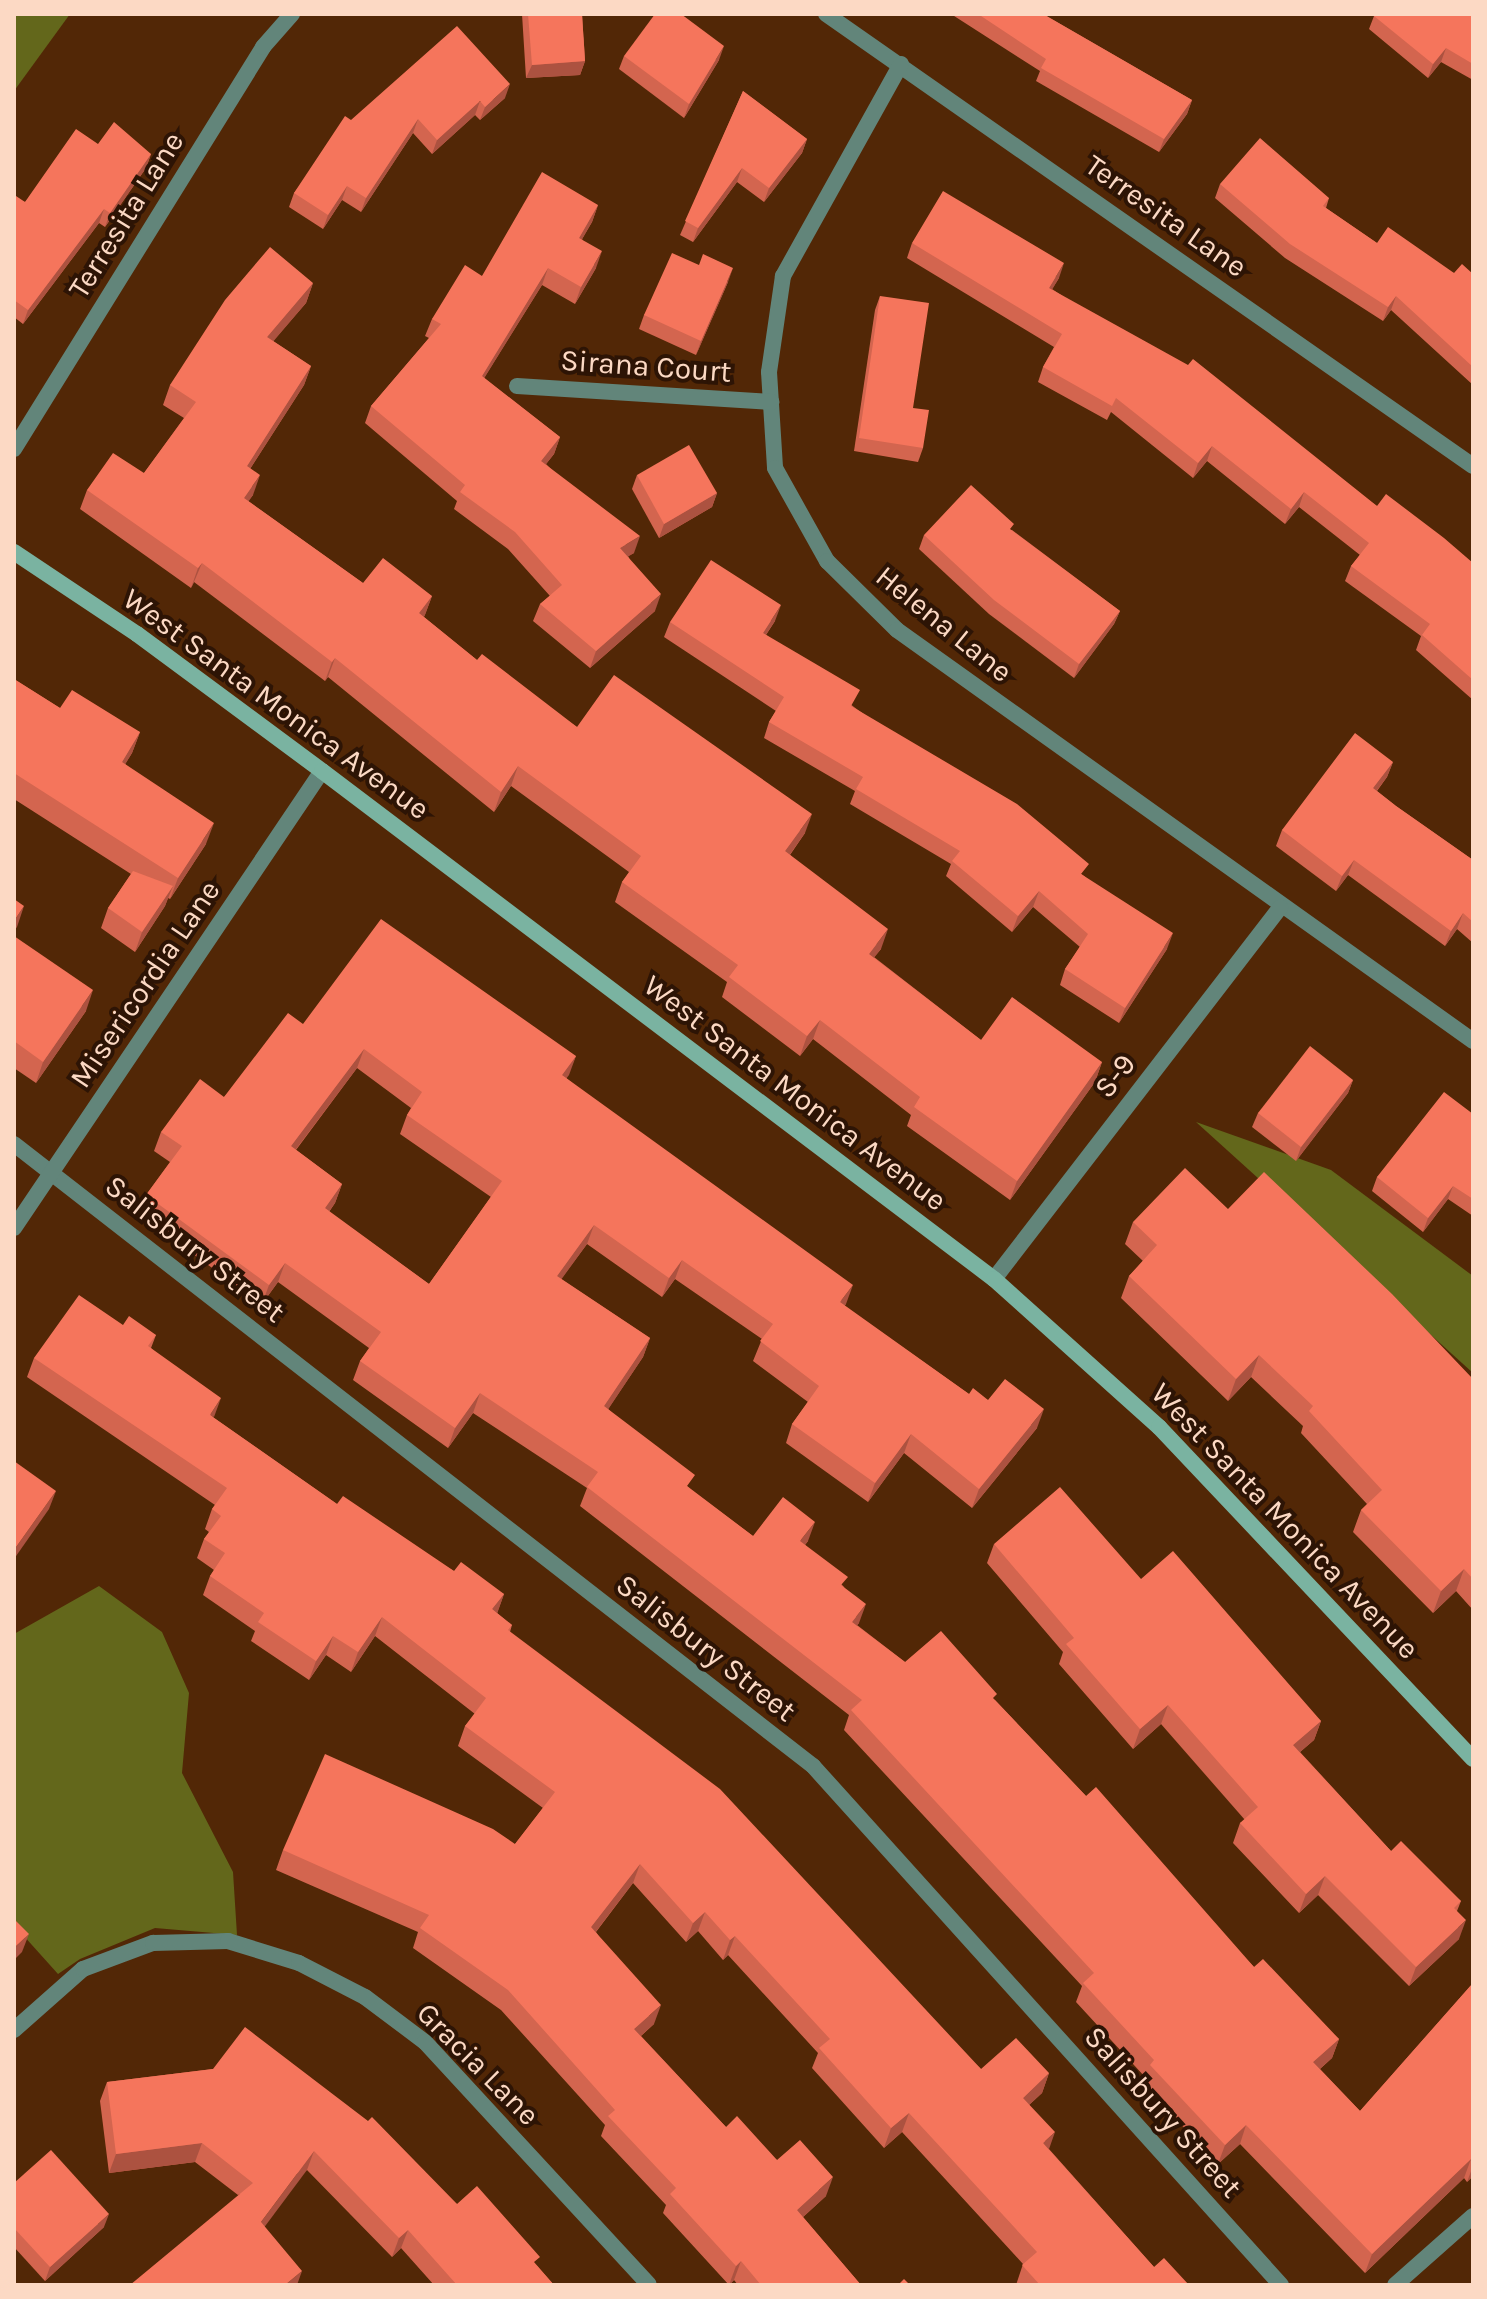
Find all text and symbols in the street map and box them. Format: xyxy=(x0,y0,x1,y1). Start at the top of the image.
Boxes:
street label: Terresita Lane xyxy=(61,125,191,305)
street label: Terresita Lane xyxy=(1078,147,1254,285)
street label: Sirana Court xyxy=(559,342,733,390)
street label: Helena Lane xyxy=(869,558,1019,690)
street label: West Santa Monica Avenue xyxy=(116,581,436,827)
street label: Misericordia Lane xyxy=(62,873,228,1095)
street label: West Santa Monica Avenue xyxy=(636,967,954,1219)
street label: S-9 xyxy=(1087,1047,1143,1105)
street label: Salisbury Street xyxy=(98,1168,292,1330)
street label: West Santa Monica Avenue xyxy=(1144,1375,1426,1667)
street label: Salisbury Street xyxy=(609,1567,803,1729)
street label: Gracia Lane xyxy=(409,1995,547,2133)
street label: Salisbury Street xyxy=(1077,2019,1249,2205)

